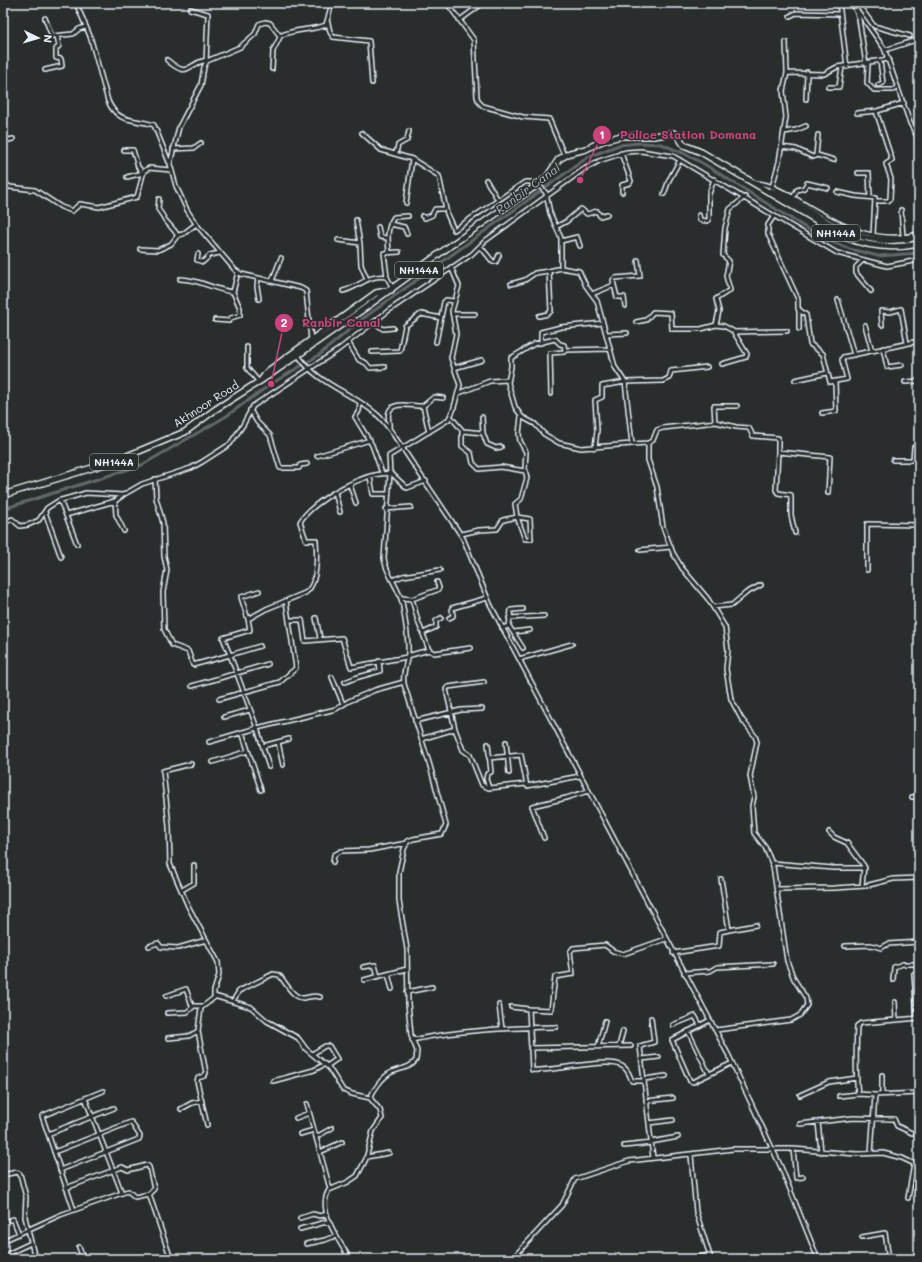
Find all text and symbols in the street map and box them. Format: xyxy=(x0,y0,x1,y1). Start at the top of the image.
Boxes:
north arrow xyxy=(18,18,58,58)
text: N xyxy=(41,34,56,44)
callout: Police Station Domana xyxy=(592,123,764,147)
text: 1 xyxy=(599,126,605,142)
text: Police Station Domana xyxy=(620,126,756,142)
water label: Ranbir Canal xyxy=(492,159,563,217)
road number: NH144A xyxy=(812,225,860,241)
road number: NH144A xyxy=(395,262,443,278)
callout: Ranbir Canal xyxy=(274,311,388,335)
text: 2 xyxy=(281,314,288,330)
text: Ranbir Canal xyxy=(302,314,380,330)
street label: Akhnoor Road xyxy=(170,377,241,430)
road number: NH144A xyxy=(90,454,138,470)

